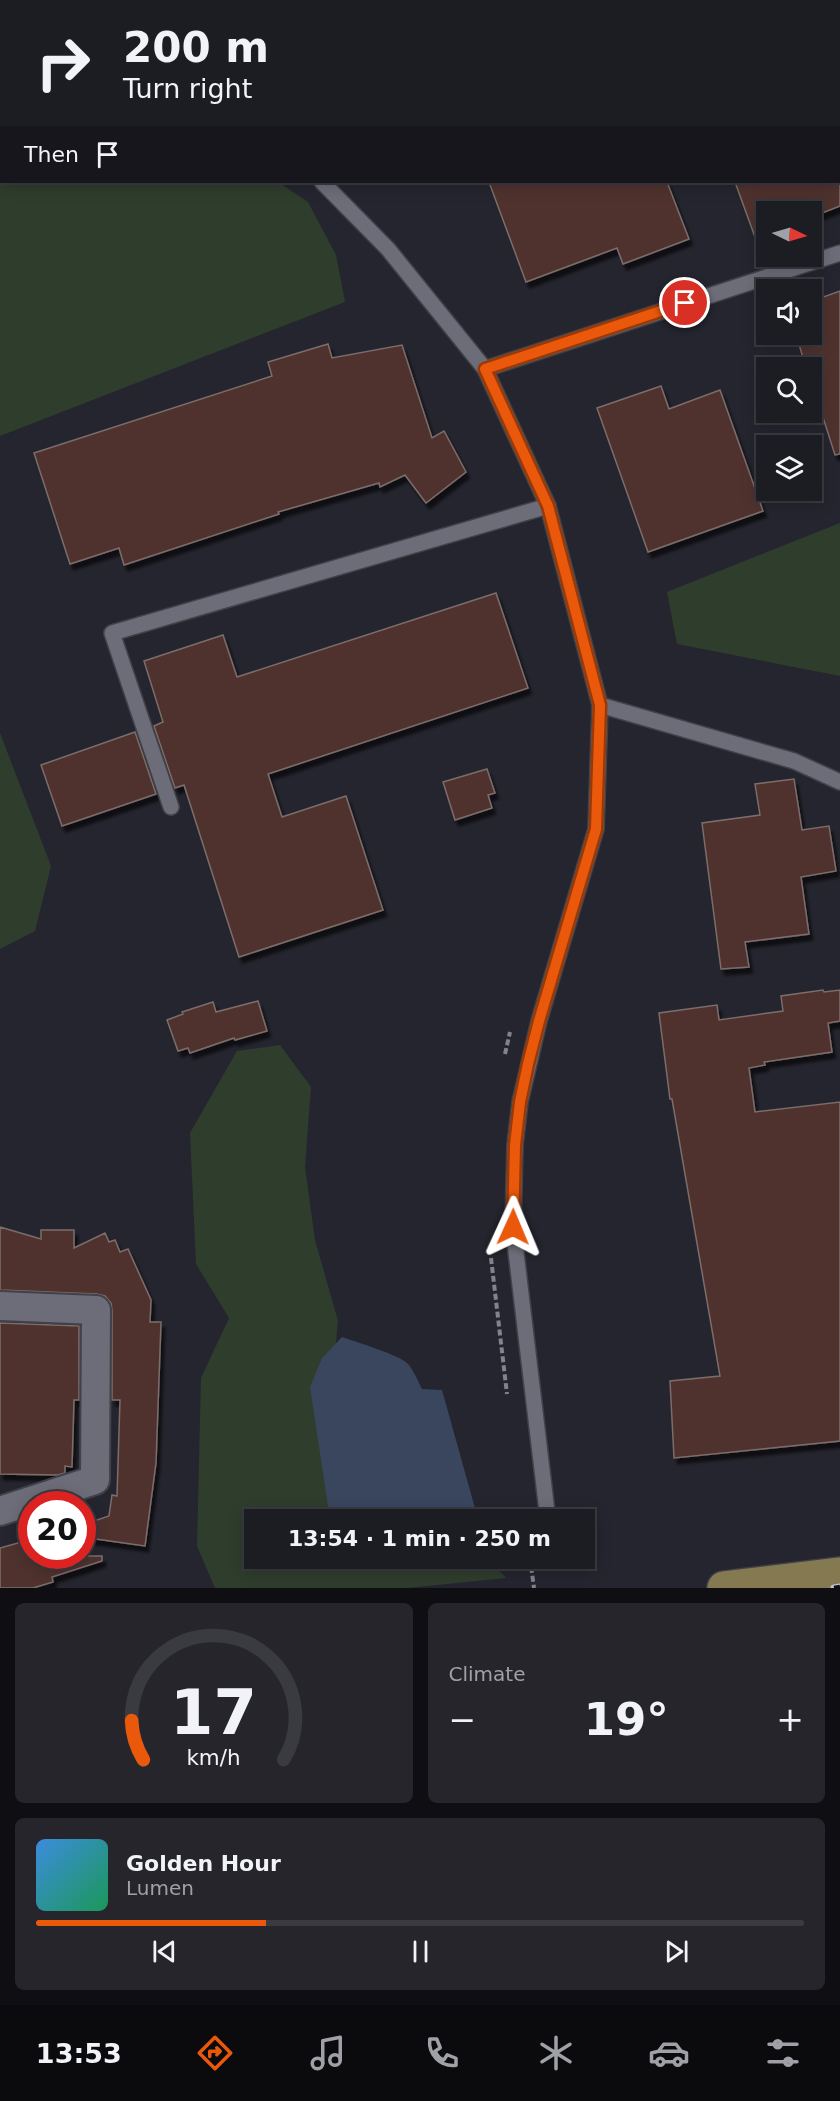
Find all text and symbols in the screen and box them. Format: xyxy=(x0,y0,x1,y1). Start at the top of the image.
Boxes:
text: 200 m xyxy=(123,23,269,72)
icon: right xyxy=(24,24,102,102)
text: Turn right xyxy=(123,73,252,104)
icon: arrive xyxy=(91,138,124,171)
text: Then xyxy=(24,142,79,167)
north arrow xyxy=(756,201,822,267)
map controls xyxy=(756,201,822,501)
pin xyxy=(659,277,710,328)
button: sound xyxy=(756,279,822,345)
icon: arrive xyxy=(668,286,701,319)
button: search xyxy=(756,357,822,423)
button: layers xyxy=(756,435,822,501)
position arrow xyxy=(481,1195,545,1259)
speed limit sign: 20 xyxy=(18,1491,96,1569)
text: 13:54 · 1 min · 250 m xyxy=(288,1526,551,1551)
text: Climate xyxy=(449,1662,525,1686)
text: 17 xyxy=(170,1676,257,1749)
text: 19° xyxy=(584,1693,669,1746)
text: − xyxy=(449,1700,476,1739)
text: + xyxy=(776,1700,804,1739)
text: km/h xyxy=(187,1745,241,1770)
text: Golden Hour xyxy=(126,1851,281,1876)
text: Lumen xyxy=(126,1876,194,1900)
icon: previous xyxy=(148,1935,181,1968)
icon: pause xyxy=(404,1935,437,1968)
icon: next xyxy=(660,1935,693,1968)
icon: directions xyxy=(194,2032,236,2074)
icon: music xyxy=(307,2032,349,2074)
icon: phone xyxy=(421,2032,463,2074)
icon: climate xyxy=(535,2032,577,2074)
icon: car xyxy=(648,2032,690,2074)
icon: filters xyxy=(762,2032,804,2074)
text: 13:53 xyxy=(36,2038,122,2069)

